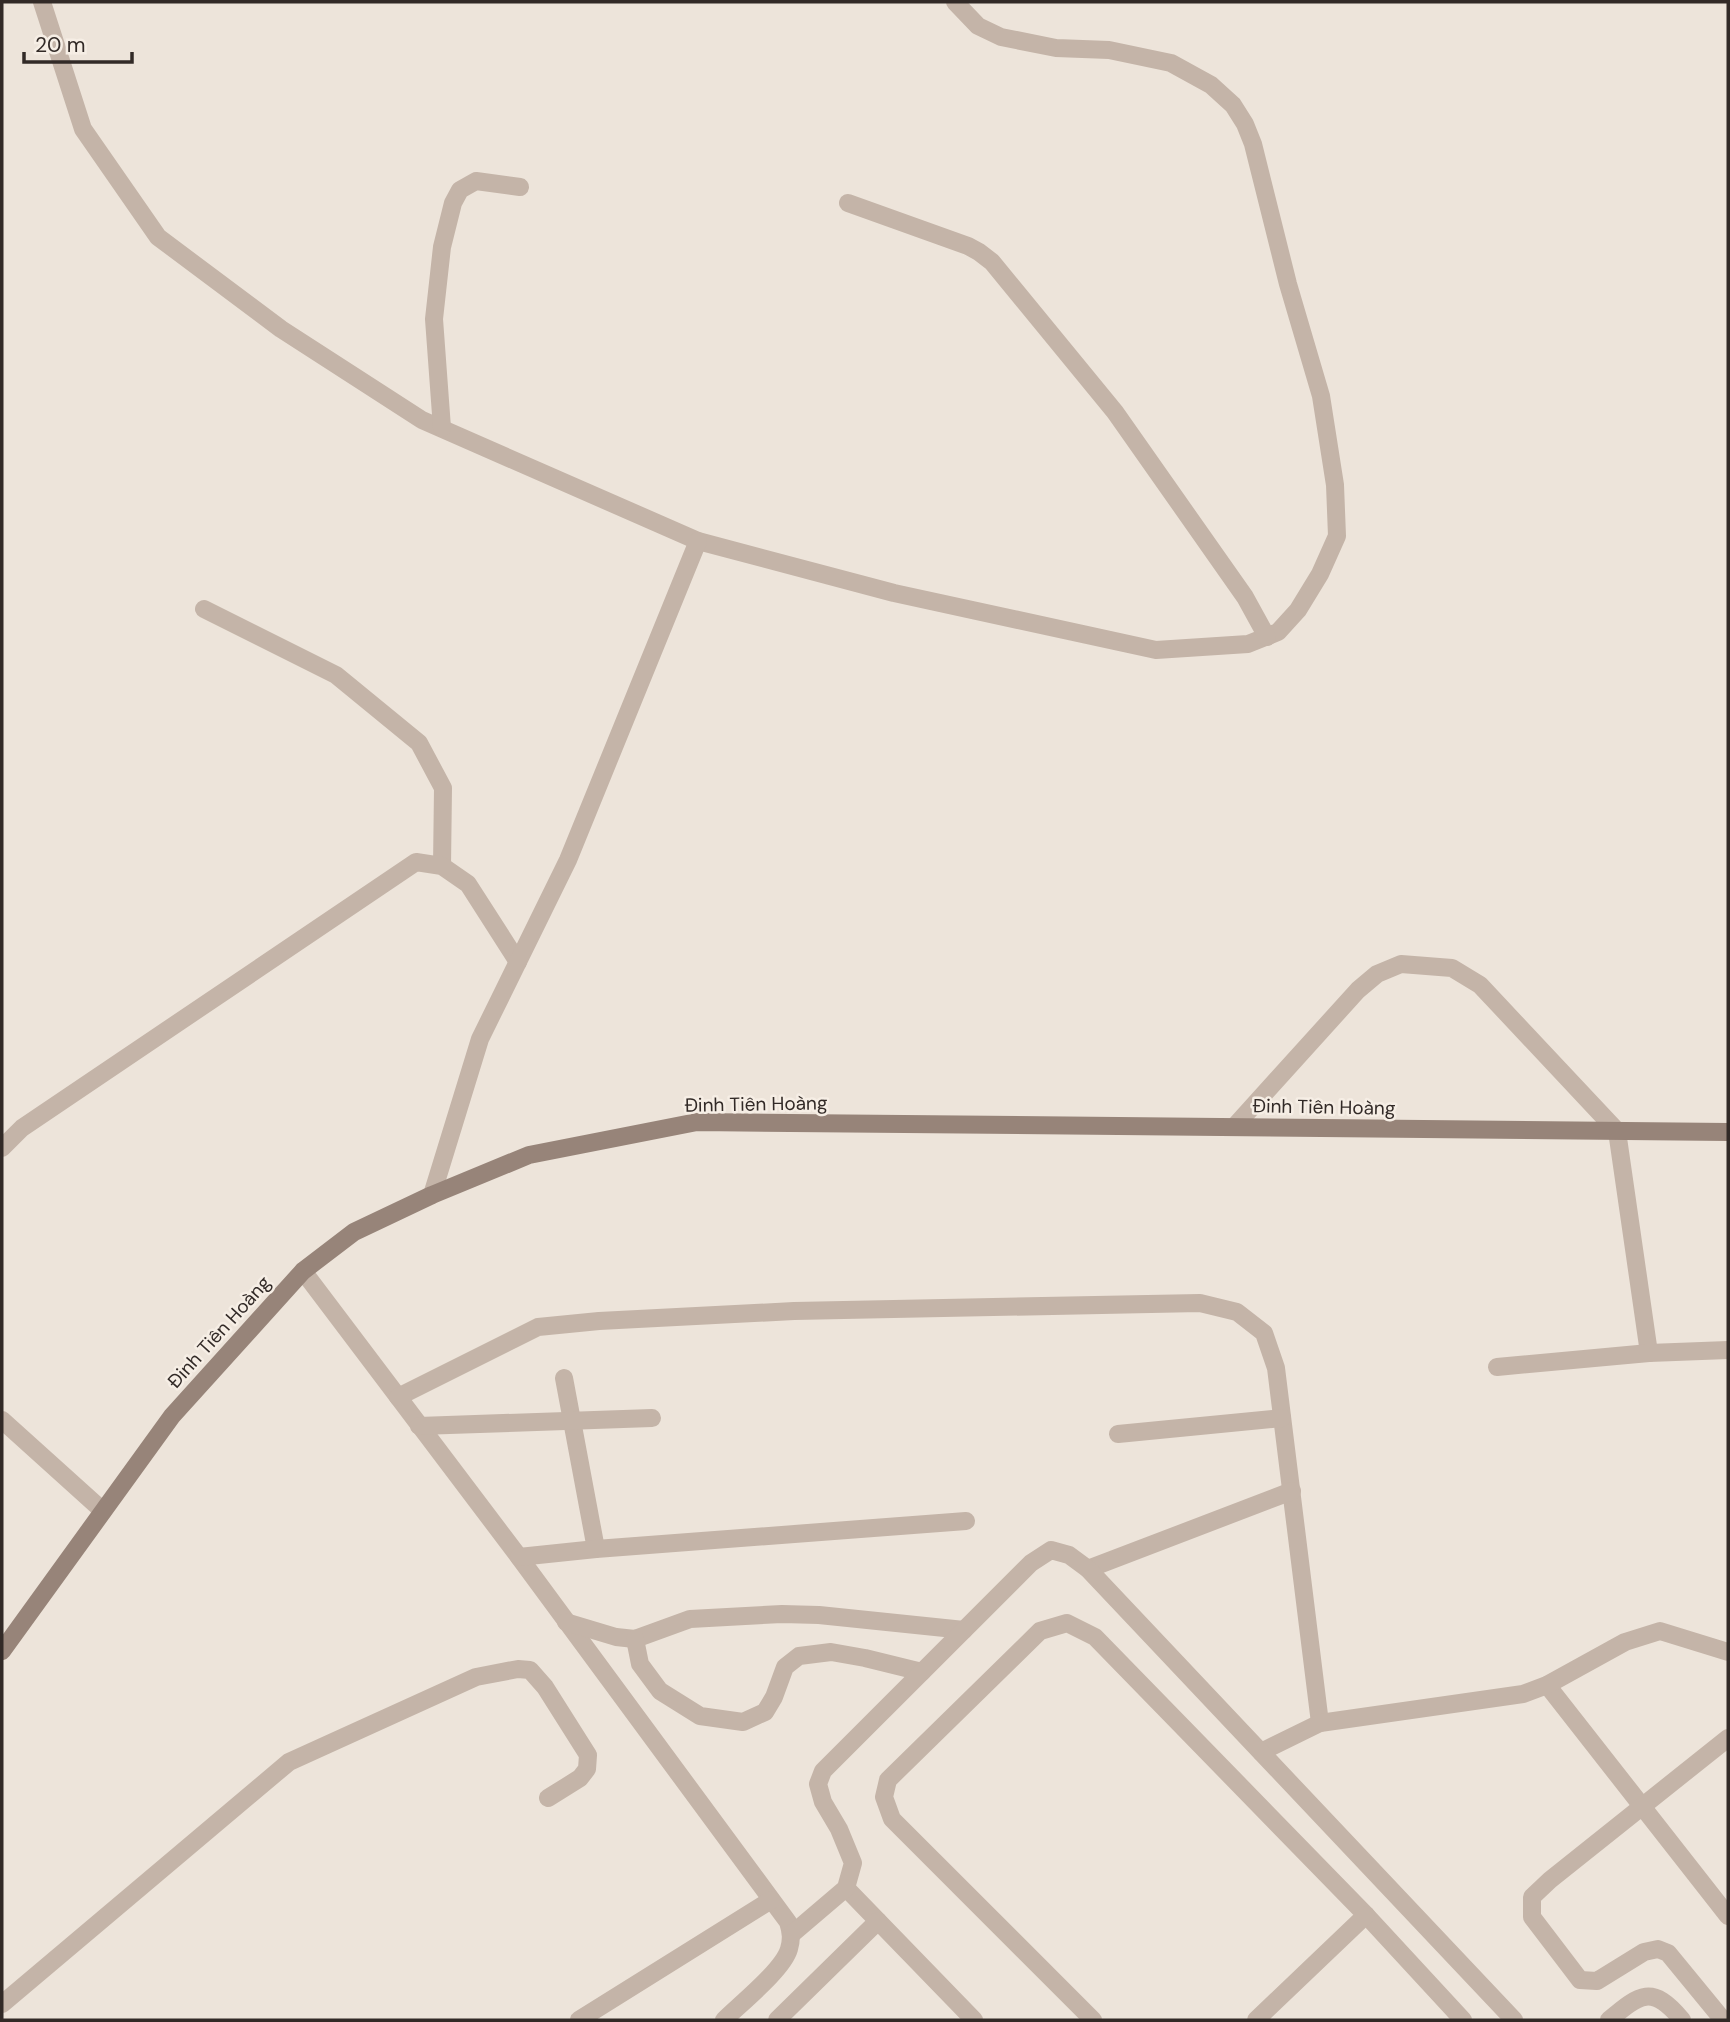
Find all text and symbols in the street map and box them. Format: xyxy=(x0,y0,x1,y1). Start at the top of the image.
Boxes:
scale bar xyxy=(24,21,133,65)
text: 20 m xyxy=(35,31,86,59)
street label: Đinh Tiên Hoàng xyxy=(684,1090,828,1118)
street label: Đinh Tiên Hoàng xyxy=(1252,1093,1396,1121)
street label: Đinh Tiên Hoàng xyxy=(162,1270,276,1393)

